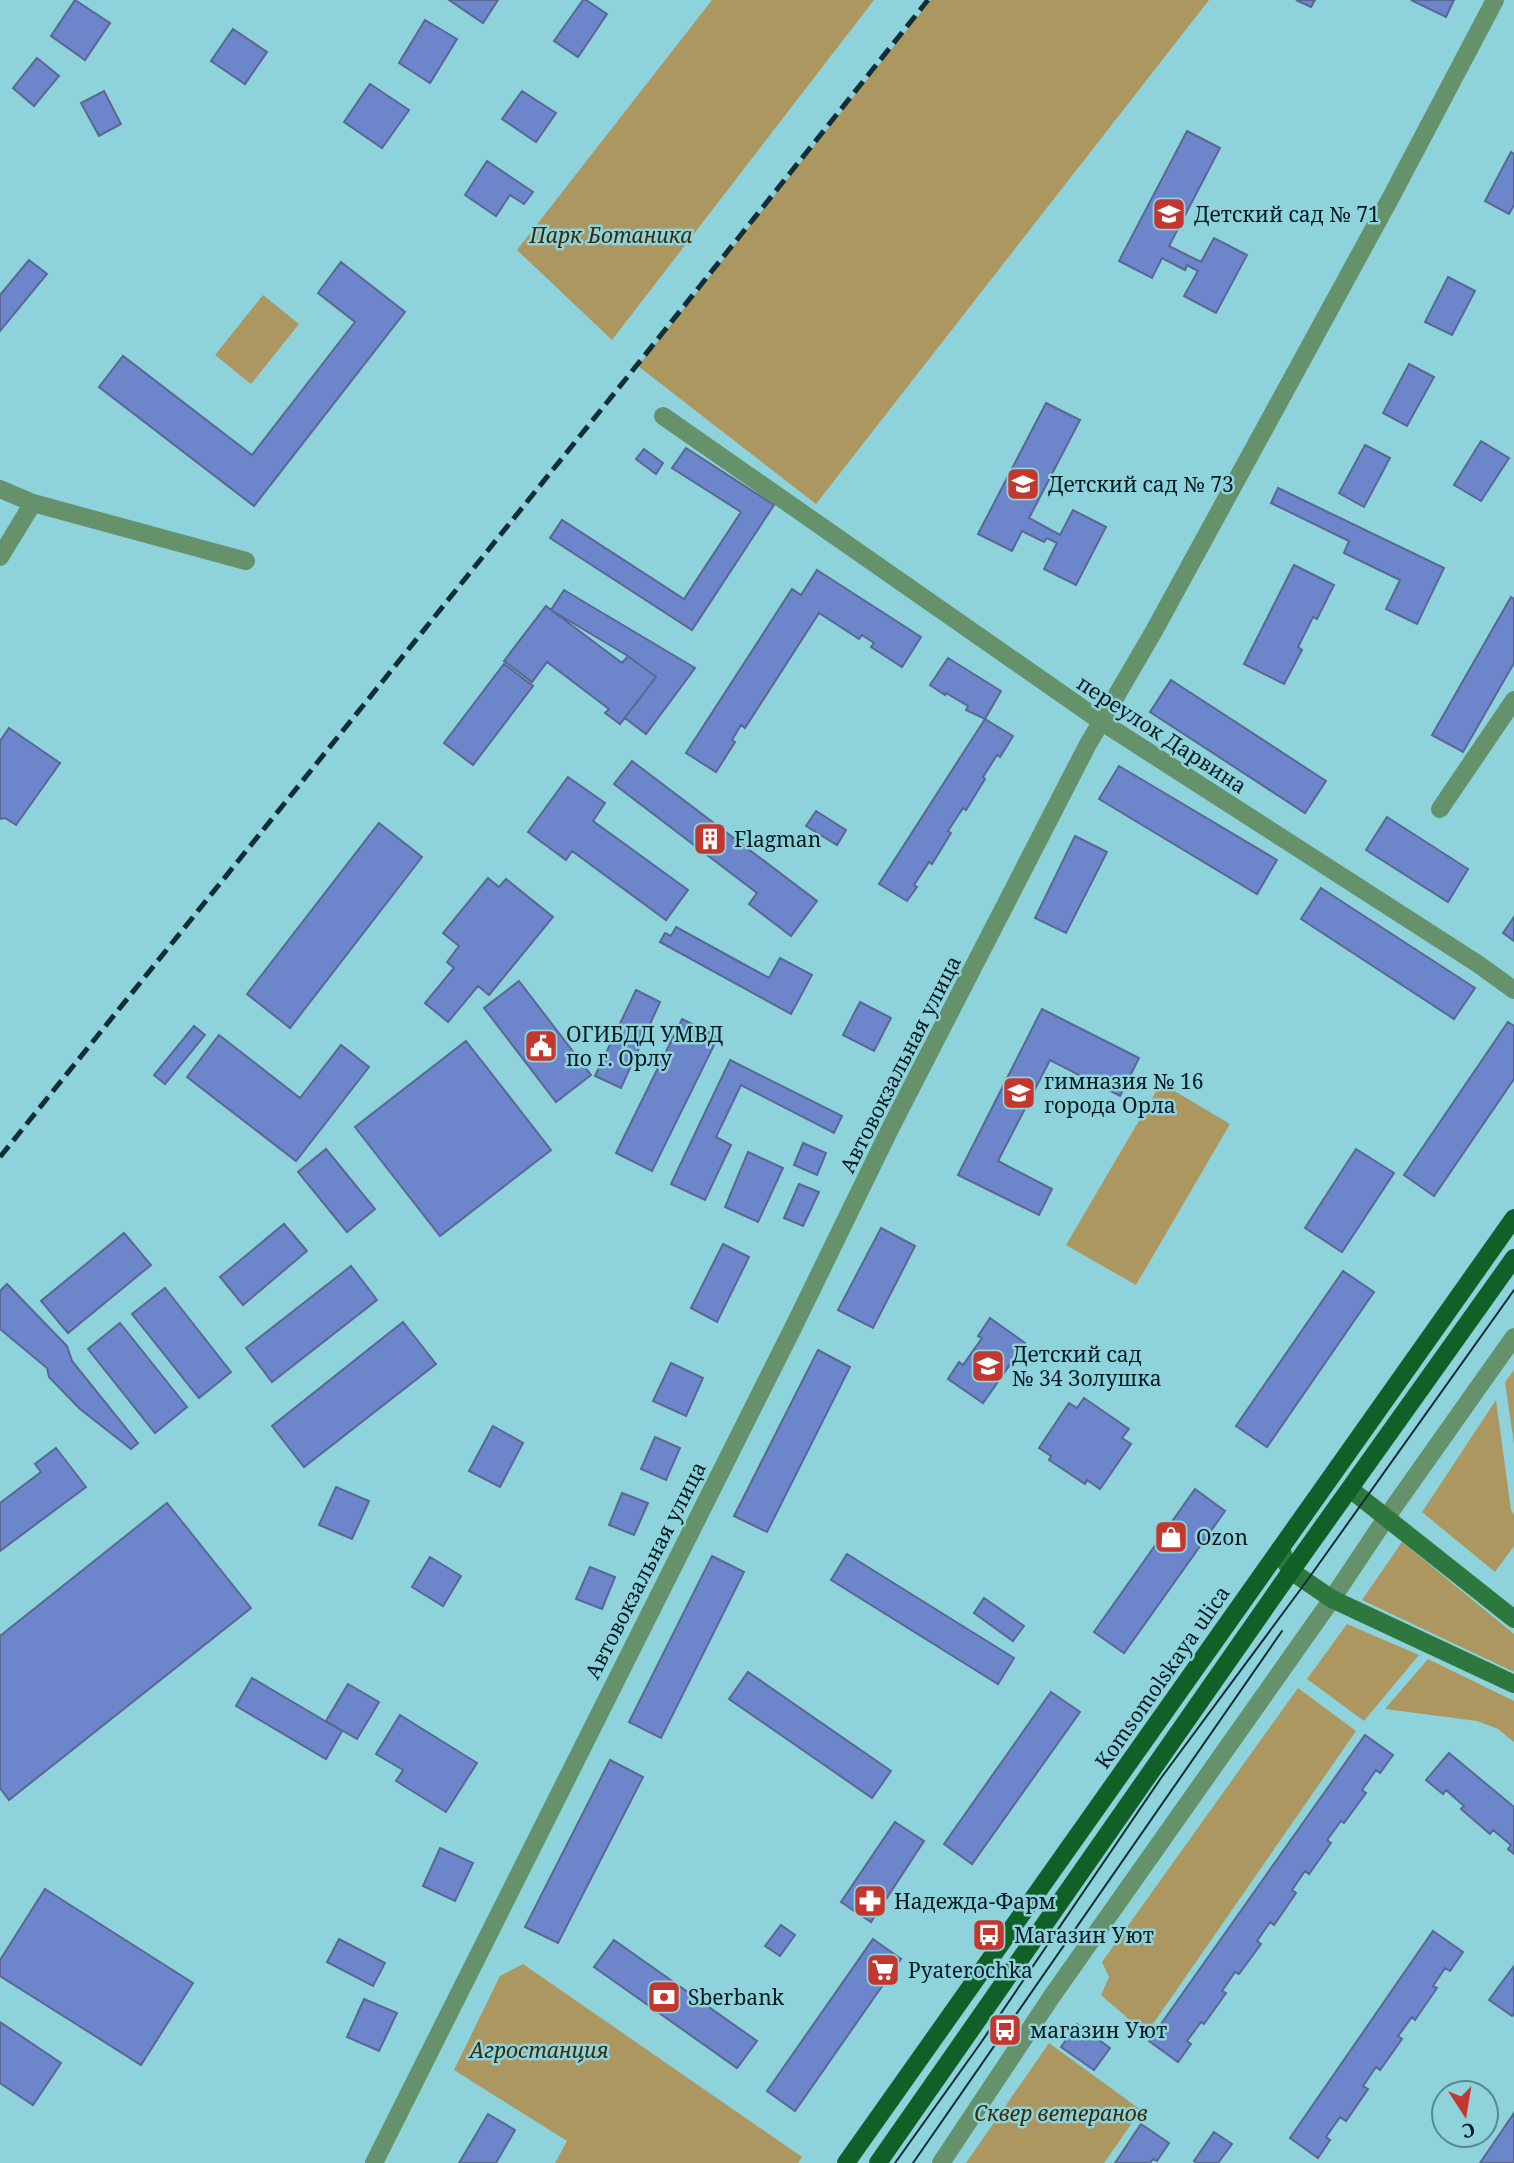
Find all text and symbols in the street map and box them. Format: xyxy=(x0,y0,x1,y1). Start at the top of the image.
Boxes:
school or university icon: Детский сад № 71 xyxy=(1150,195,1188,233)
place label: Детский сад № 71 xyxy=(1194,200,1380,228)
park label: Парк Ботаника xyxy=(529,221,692,249)
school or university icon: Детский сад № 73 xyxy=(1004,465,1042,503)
place label: Детский сад № 73 xyxy=(1048,470,1234,498)
street label: переулок Дарвина xyxy=(1072,669,1252,799)
building icon: Flagman xyxy=(691,820,729,858)
place label: Flagman xyxy=(734,825,821,853)
street label: Автовокзальная улица xyxy=(833,951,967,1177)
place label: ОГИБДД УМВД по г. Орлу xyxy=(566,1020,723,1072)
public building icon: ОГИБДД УМВД по г. Орлу xyxy=(522,1027,560,1065)
place label: гимназия № 16 города Орла xyxy=(1044,1067,1204,1119)
school or university icon: гимназия № 16 города Орла xyxy=(1000,1074,1038,1112)
place label: Детский сад № 34 Золушка xyxy=(1012,1340,1162,1392)
school or university icon: Детский сад № 34 Золушка xyxy=(969,1347,1007,1385)
street label: Автовокзальная улица xyxy=(578,1457,712,1683)
shop icon: Ozon xyxy=(1152,1518,1190,1556)
place label: Ozon xyxy=(1196,1523,1248,1551)
street label: Komsomolskaya ulica xyxy=(1088,1580,1236,1774)
pharmacy icon: Надежда-Фарм xyxy=(851,1882,889,1920)
place label: Надежда-Фарм xyxy=(894,1887,1056,1915)
bus stop icon: Магазин Уют xyxy=(970,1916,1008,1954)
place label: Магазин Уют xyxy=(1014,1921,1154,1949)
supermarket icon: Pyaterochka xyxy=(864,1951,902,1989)
place label: Pyaterochka xyxy=(908,1956,1033,1984)
bank icon: Sberbank xyxy=(645,1978,683,2016)
place label: Sberbank xyxy=(688,1983,785,2011)
bus stop icon: магазин Уют xyxy=(986,2011,1024,2049)
place label: магазин Уют xyxy=(1030,2016,1167,2044)
park label: Агростанция xyxy=(468,2036,608,2064)
north arrow xyxy=(1430,2079,1500,2149)
park label: Сквер ветеранов xyxy=(974,2099,1148,2127)
text: С xyxy=(1460,2117,1477,2145)

